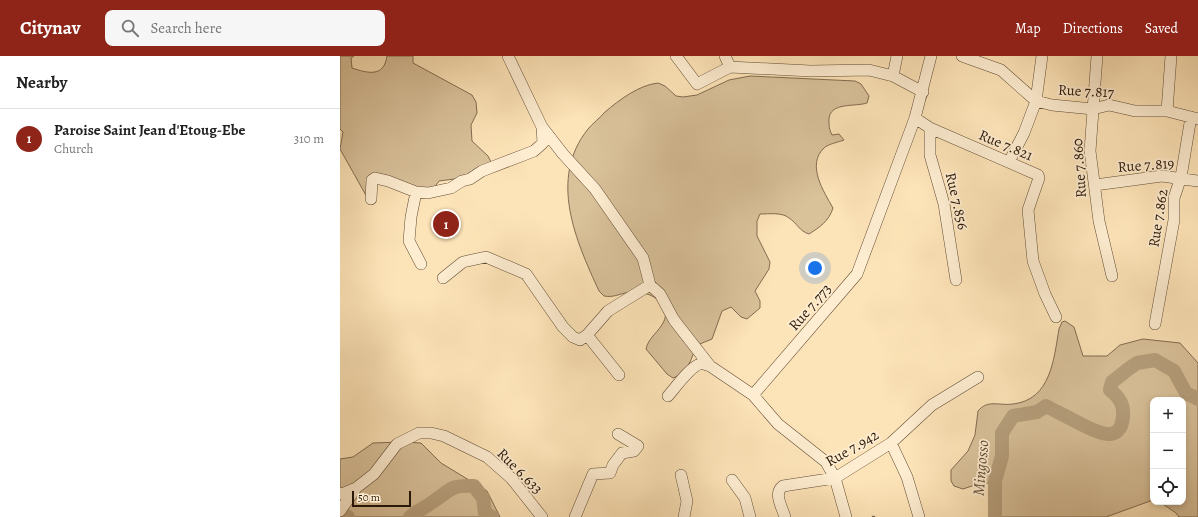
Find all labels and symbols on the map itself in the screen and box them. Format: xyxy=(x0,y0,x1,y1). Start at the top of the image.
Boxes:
street label: Rue 7.817 xyxy=(1057,80,1115,102)
street label: Rue 7.821 xyxy=(976,125,1036,165)
street label: Rue 7.860 xyxy=(1067,138,1091,198)
street label: Rue 7.819 xyxy=(1117,153,1175,177)
street label: Rue 7.856 xyxy=(941,170,973,232)
street label: Rue 7.862 xyxy=(1144,187,1172,249)
pin: 1 xyxy=(433,209,459,239)
your location xyxy=(805,258,825,278)
street label: Rue 7.773 xyxy=(784,279,836,335)
street label: Rue 7.942 xyxy=(822,425,882,471)
water label: Mingosso xyxy=(968,439,994,497)
street label: Rue 6.633 xyxy=(493,444,547,498)
scale bar xyxy=(352,489,411,508)

